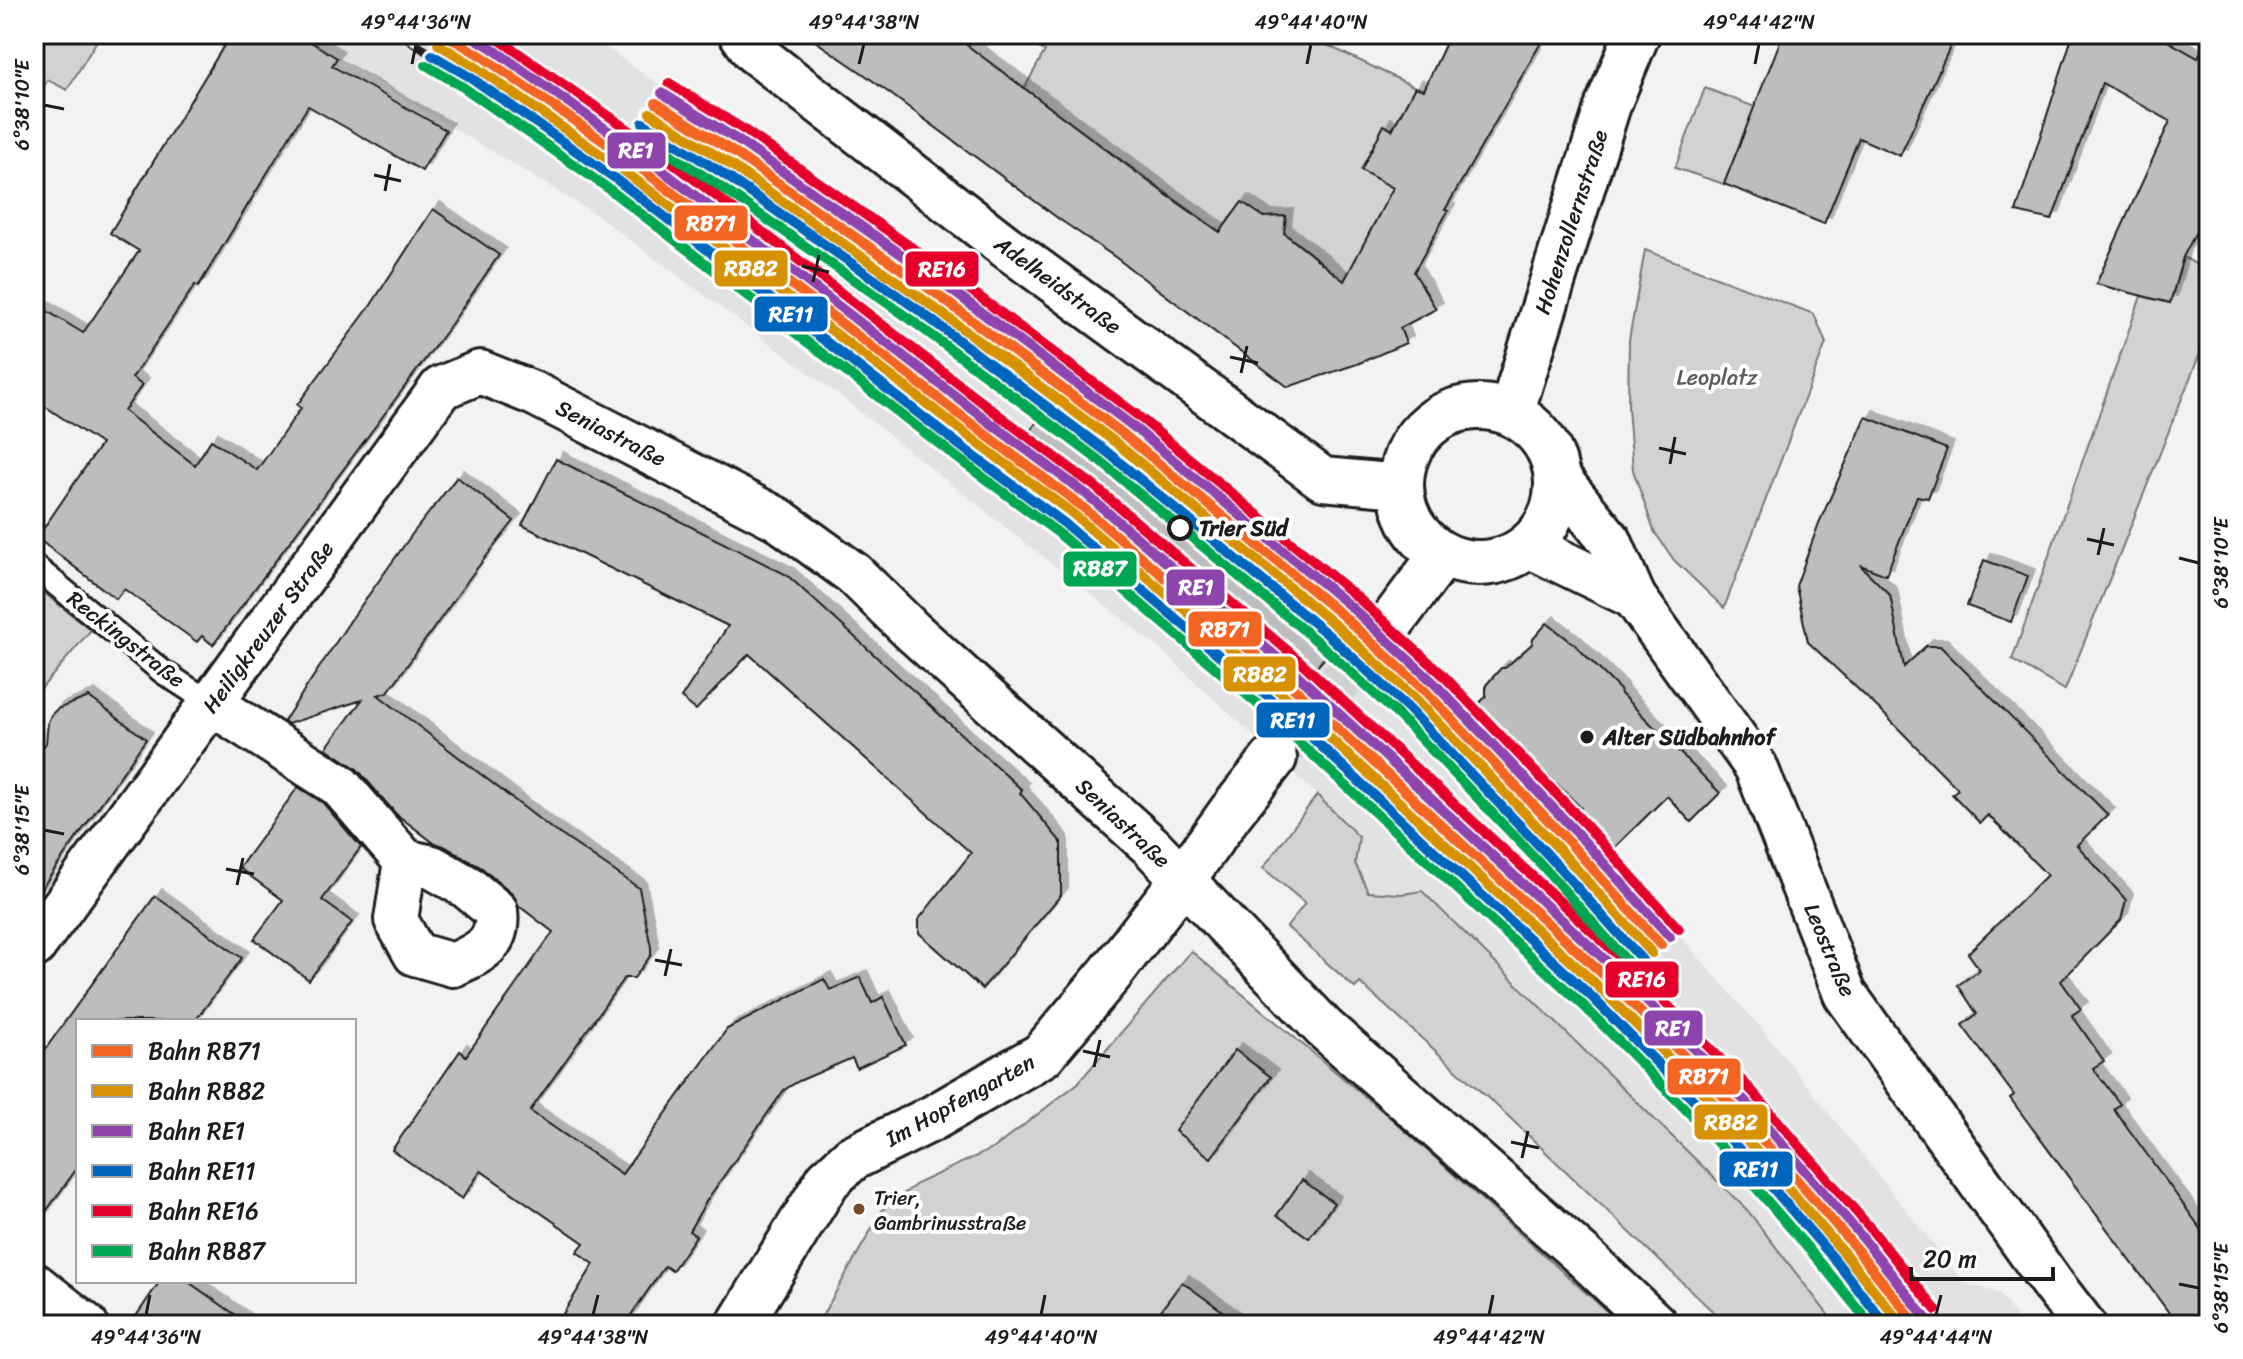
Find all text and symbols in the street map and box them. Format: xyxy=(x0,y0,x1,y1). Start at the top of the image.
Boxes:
text: 49°44'36"N xyxy=(361,5,471,40)
text: 49°44'38"N xyxy=(809,5,920,40)
text: 49°44'40"N xyxy=(1254,5,1368,40)
text: 49°44'42"N xyxy=(1703,5,1815,40)
text: 6°38'10"E xyxy=(5,58,40,151)
street label: Hohenzollernstraße xyxy=(1523,124,1619,319)
line badge: RE1 xyxy=(606,131,667,170)
text: RE1 xyxy=(617,131,654,170)
line badge: RB71 xyxy=(673,204,749,242)
text: RB71 xyxy=(685,204,736,243)
street label: Adelheidstraße xyxy=(985,225,1130,345)
line badge: RB82 xyxy=(713,249,789,288)
text: RB82 xyxy=(723,249,778,288)
line badge: RE16 xyxy=(904,250,980,288)
text: RE16 xyxy=(917,250,966,289)
line badge: RE11 xyxy=(753,295,829,333)
text: RE11 xyxy=(768,295,814,334)
park label: Leoplatz xyxy=(1677,358,1758,397)
street label: Seniastraße xyxy=(549,388,673,478)
place label: Trier Süd xyxy=(1199,509,1290,548)
marker: Trier Süd xyxy=(1168,516,1192,540)
text: 6°38'10"E xyxy=(2204,516,2239,609)
street label: Heiligkreuzer Straße xyxy=(192,532,344,722)
text: RB87 xyxy=(1072,549,1129,588)
line badge: RB87 xyxy=(1062,550,1138,588)
line badge: RE1 xyxy=(1165,568,1226,607)
text: RE1 xyxy=(1177,568,1214,607)
street label: Reckingstraße xyxy=(58,580,194,698)
line badge: RB71 xyxy=(1187,610,1263,648)
text: RB71 xyxy=(1199,610,1250,649)
line badge: RB82 xyxy=(1222,655,1297,693)
text: RB82 xyxy=(1232,655,1287,694)
line badge: RE11 xyxy=(1255,701,1331,739)
text: RE11 xyxy=(1270,701,1316,740)
place label: Alter Südbahnhof xyxy=(1602,718,1777,757)
marker: Alter Südbahnhof xyxy=(1578,728,1596,746)
street label: Seniastraße xyxy=(1066,768,1180,878)
text: 6°38'15"E xyxy=(5,783,40,875)
street label: Leostraße xyxy=(1793,897,1867,1003)
line badge: RE16 xyxy=(1604,960,1680,999)
text: RE16 xyxy=(1617,960,1666,999)
line badge: RE1 xyxy=(1643,1009,1704,1047)
text: RE1 xyxy=(1654,1009,1691,1048)
legend xyxy=(76,1019,356,1283)
text: Bahn RB71 xyxy=(148,1030,261,1072)
street label: Im Hopfengarten xyxy=(877,1043,1042,1158)
line badge: RB71 xyxy=(1666,1057,1742,1096)
text: RB71 xyxy=(1678,1057,1729,1096)
text: Bahn RB82 xyxy=(148,1070,265,1112)
line badge: RB82 xyxy=(1693,1103,1769,1141)
text: RB82 xyxy=(1703,1103,1758,1142)
text: Bahn RE1 xyxy=(148,1110,245,1152)
text: Bahn RE11 xyxy=(148,1150,255,1192)
line badge: RE11 xyxy=(1718,1150,1794,1188)
text: RE11 xyxy=(1733,1150,1779,1189)
place label: Trier, Gambrinusstraße xyxy=(874,1181,1026,1241)
text: Bahn RE16 xyxy=(148,1190,259,1232)
marker: Trier, Gambrinusstraße xyxy=(851,1201,867,1217)
text: Bahn RB87 xyxy=(148,1230,266,1272)
scale bar xyxy=(1911,1231,2053,1281)
text: 20 m xyxy=(1923,1238,1977,1280)
text: 6°38'15"E xyxy=(2204,1241,2239,1333)
text: 49°44'36"N xyxy=(91,1320,201,1355)
text: 49°44'38"N xyxy=(538,1320,649,1355)
text: 49°44'40"N xyxy=(984,1320,1098,1355)
text: 49°44'42"N xyxy=(1433,1320,1545,1355)
text: 49°44'44"N xyxy=(1880,1320,1993,1355)

